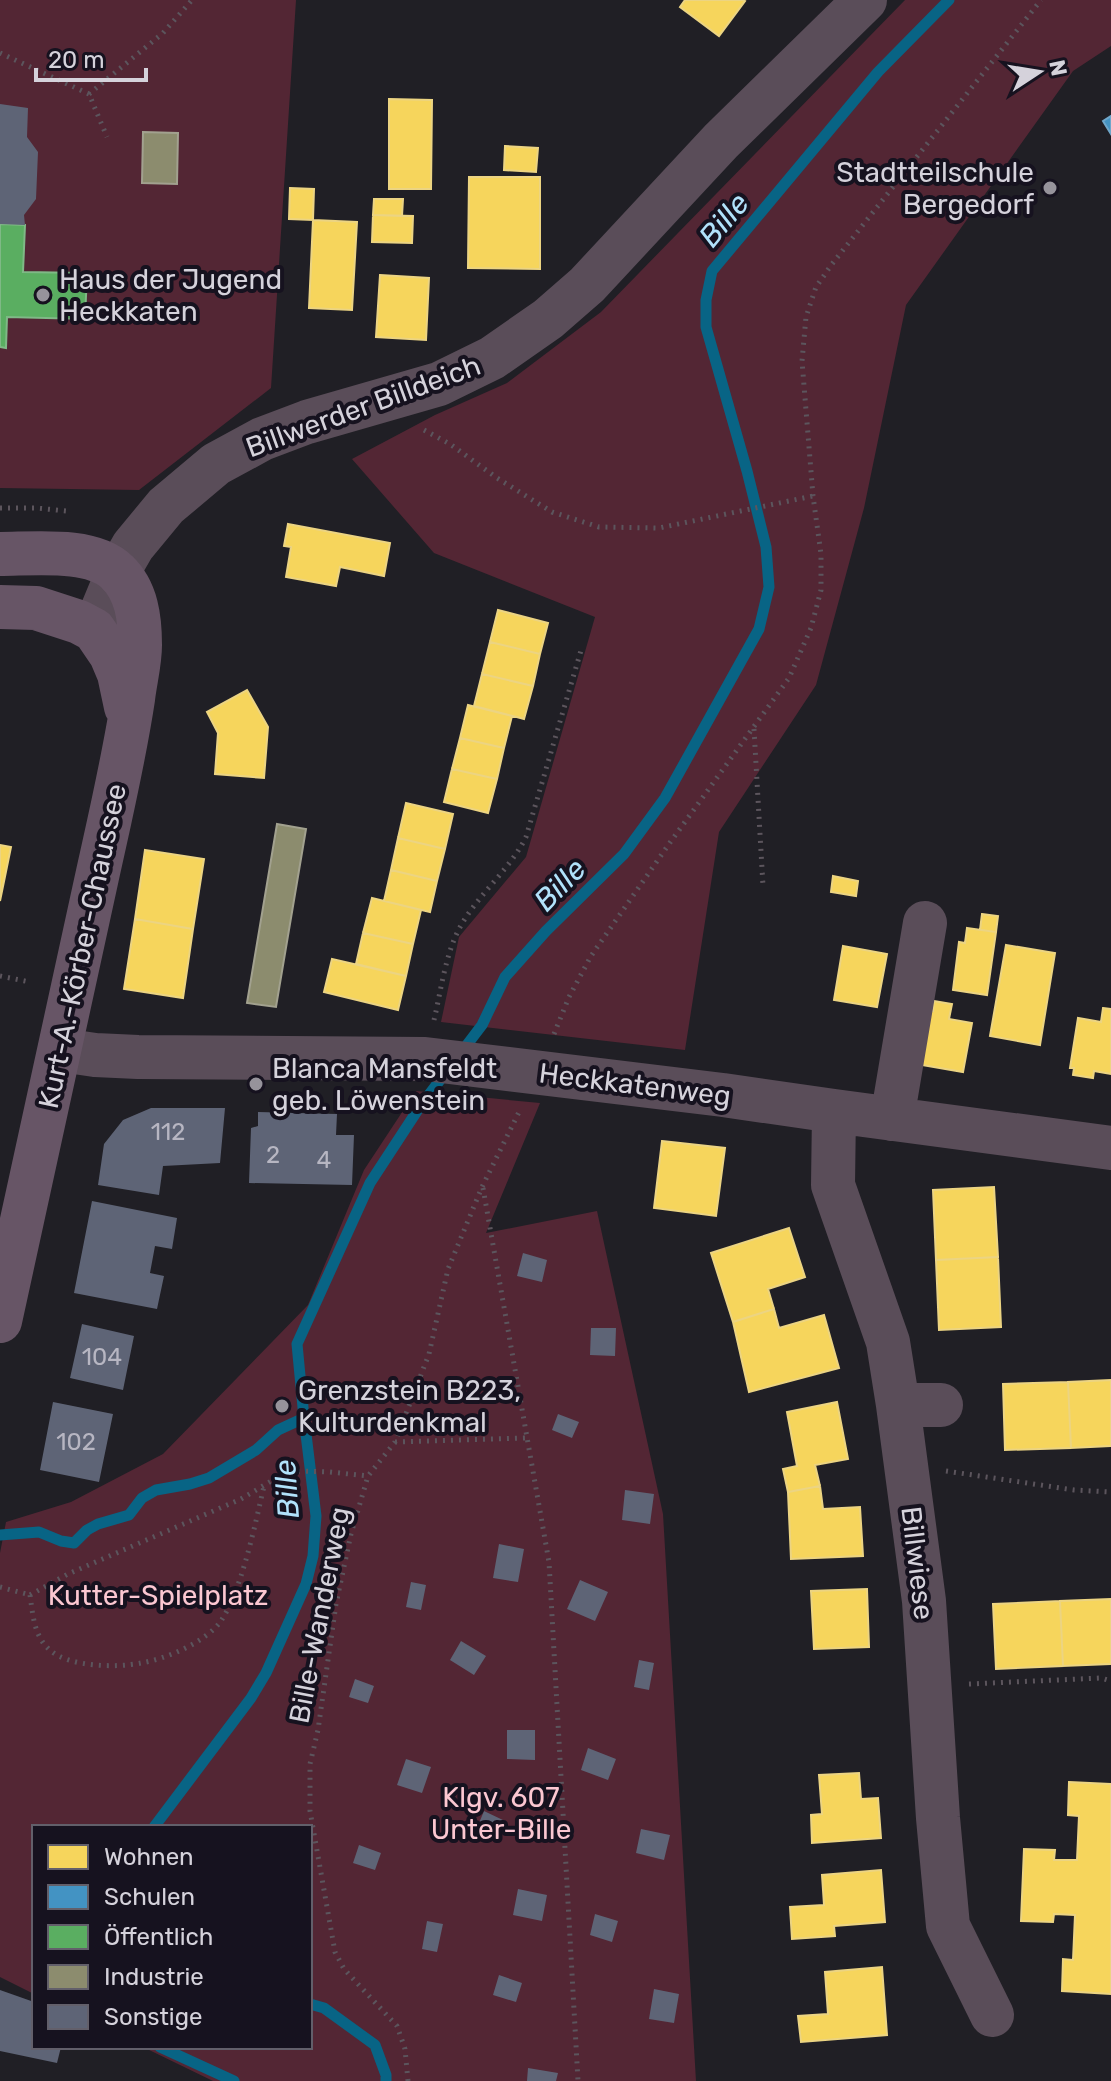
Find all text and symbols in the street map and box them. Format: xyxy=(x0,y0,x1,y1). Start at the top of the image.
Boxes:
scale bar xyxy=(36,32,146,82)
north arrow xyxy=(999,32,1079,112)
text: 20 m xyxy=(48,46,105,74)
text: N xyxy=(1043,57,1073,78)
place label: Stadtteilschule Bergedorf xyxy=(836,156,1034,221)
marker: Stadtteilschule Bergedorf xyxy=(1041,179,1059,197)
water label: Bille xyxy=(691,186,757,254)
place label: Haus der Jugend Heckkaten xyxy=(59,263,282,328)
marker: Haus der Jugend Heckkaten xyxy=(34,286,52,304)
street label: Billwerder Billdeich xyxy=(241,349,485,464)
street label: Kurt-A.-Körber-Chaussee xyxy=(32,781,133,1111)
water label: Bille xyxy=(527,851,594,919)
place label: Blanca Mansfeldt geb. Löwenstein xyxy=(272,1052,497,1117)
street label: Heckkatenweg xyxy=(537,1056,733,1113)
marker: Blanca Mansfeldt geb. Löwenstein xyxy=(247,1075,265,1093)
house number: 112 xyxy=(151,1118,185,1146)
house number: 2 xyxy=(266,1141,280,1169)
house number: 4 xyxy=(317,1146,332,1174)
house number: 104 xyxy=(82,1343,122,1371)
place label: Grenzstein B223, Kulturdenkmal xyxy=(298,1374,521,1439)
marker: Grenzstein B223, Kulturdenkmal xyxy=(273,1397,291,1415)
house number: 102 xyxy=(56,1428,96,1456)
water label: Bille xyxy=(267,1458,307,1520)
street label: Bille-Wanderweg xyxy=(282,1504,357,1726)
street label: Billwiese xyxy=(894,1504,941,1622)
park label: Kutter-Spielplatz xyxy=(48,1579,268,1612)
park label: Klgv. 607 Unter-Bille xyxy=(431,1781,571,1846)
legend xyxy=(32,1825,312,2049)
text: Wohnen xyxy=(104,1843,194,1871)
text: Schulen xyxy=(104,1883,195,1911)
text: Öffentlich xyxy=(104,1923,213,1951)
text: Industrie xyxy=(104,1963,204,1991)
text: Sonstige xyxy=(104,2003,202,2031)

